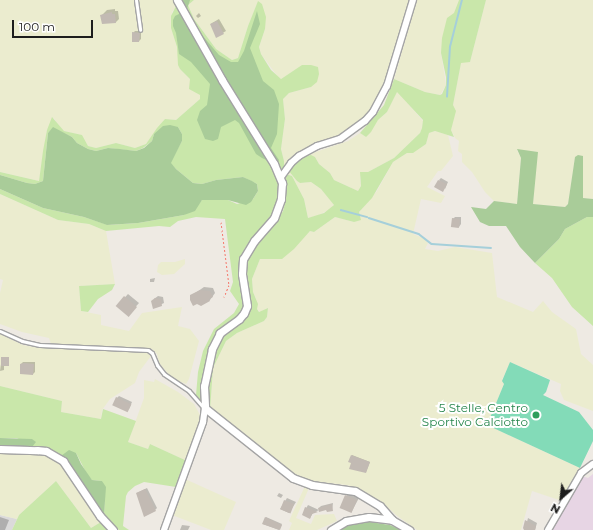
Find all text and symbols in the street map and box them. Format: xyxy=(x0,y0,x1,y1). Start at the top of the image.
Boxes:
scale bar xyxy=(14,12,95,38)
text: 100 m xyxy=(19,19,55,34)
place label: 5 Stelle, Centro Sportivo Calciotto xyxy=(422,401,528,429)
marker: 5 Stelle, Centro Sportivo Calciotto xyxy=(531,410,541,420)
north arrow xyxy=(541,478,581,518)
text: N xyxy=(548,500,563,517)

